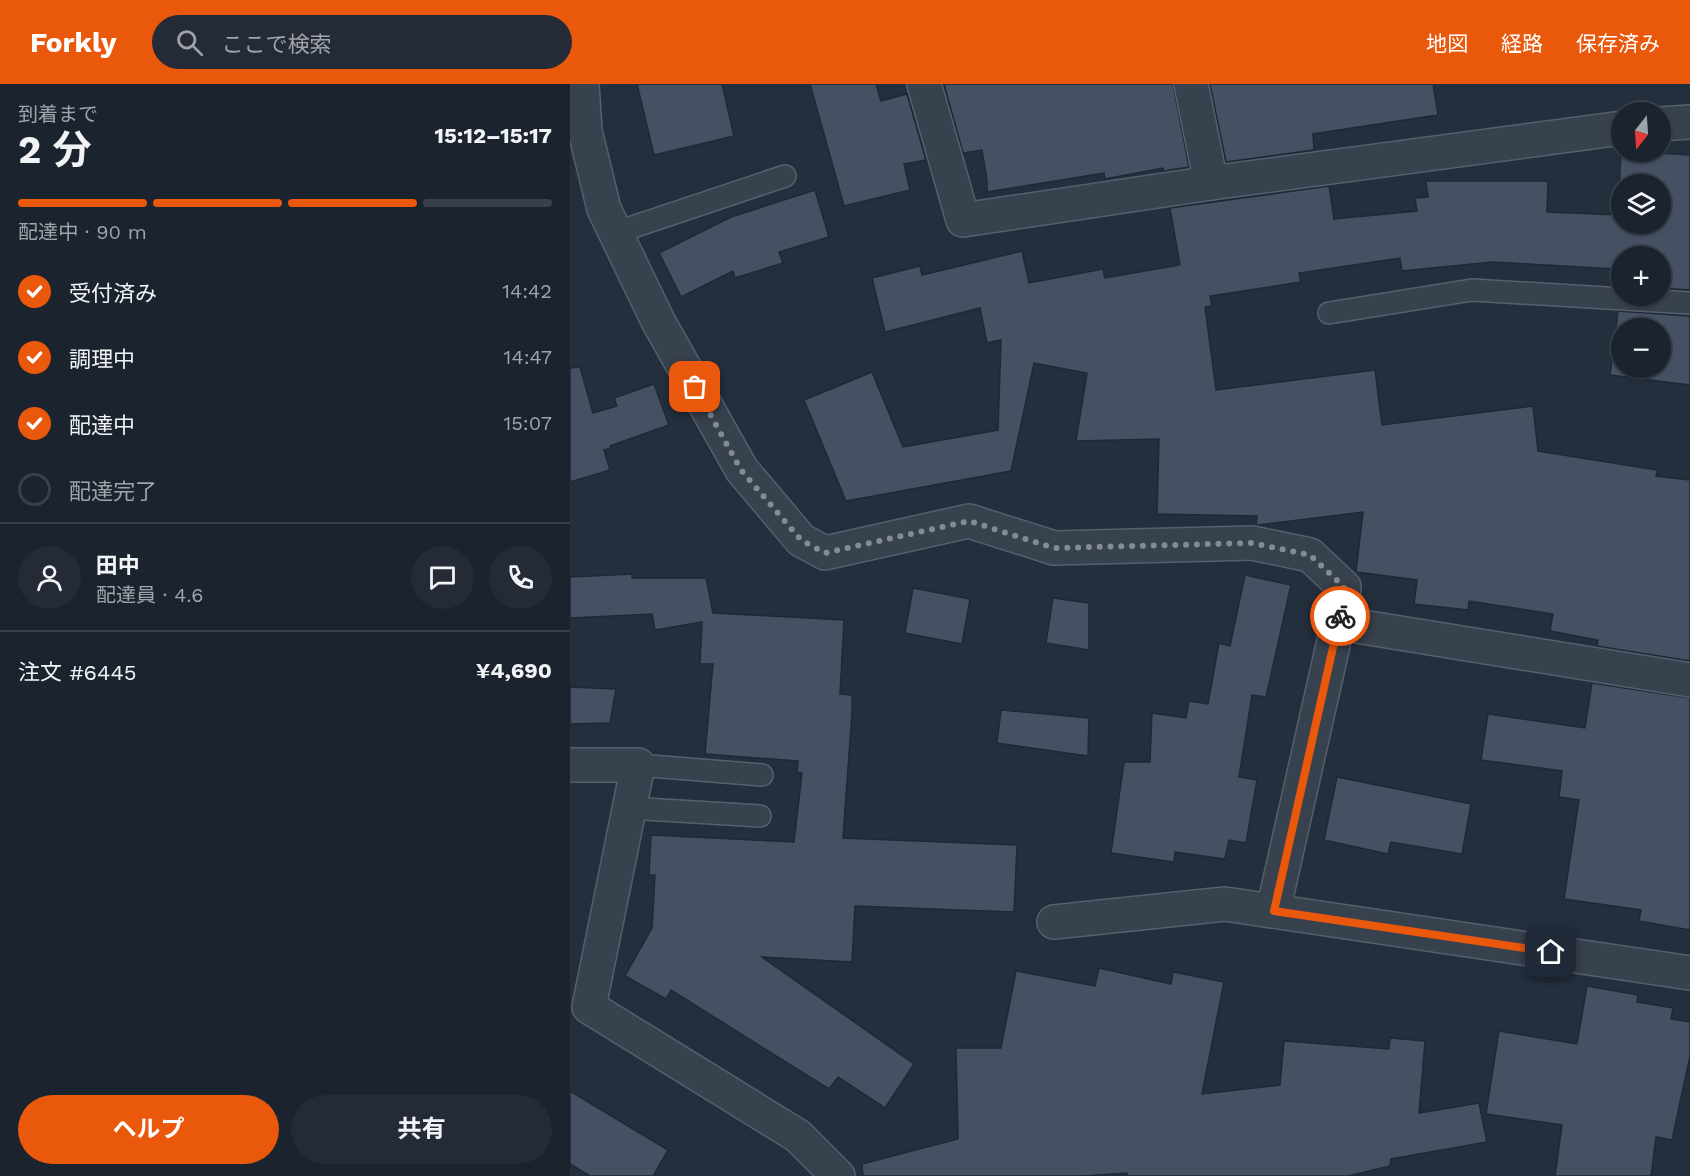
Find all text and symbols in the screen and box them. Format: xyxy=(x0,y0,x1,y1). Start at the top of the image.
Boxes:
search box xyxy=(152,15,572,69)
text: Forkly xyxy=(30,26,116,59)
icon: search xyxy=(173,26,206,59)
text: 地図 xyxy=(1426,31,1468,56)
text: 経路 xyxy=(1501,31,1543,56)
text: 保存済み xyxy=(1576,31,1660,56)
text: ここで検索 xyxy=(221,32,331,57)
text: 到着まで xyxy=(18,102,98,126)
north arrow xyxy=(1611,102,1671,162)
map controls xyxy=(1611,102,1671,378)
text: 15:12–15:17 xyxy=(434,123,552,148)
text: 2 分 xyxy=(18,127,91,172)
button: layers xyxy=(1611,174,1671,234)
text: 配達中 · 90 m xyxy=(18,220,147,244)
button: + xyxy=(1611,246,1671,306)
icon: check xyxy=(18,275,51,308)
text: 14:42 xyxy=(502,279,552,303)
text: 受付済み xyxy=(69,281,157,306)
button: − xyxy=(1611,318,1671,378)
icon: check xyxy=(18,341,51,374)
text: 14:47 xyxy=(504,345,552,369)
text: 調理中 xyxy=(69,347,135,372)
pin xyxy=(669,361,720,412)
icon: bag xyxy=(678,370,711,403)
icon: check xyxy=(18,407,51,440)
text: 15:07 xyxy=(503,411,552,435)
text: 配達中 xyxy=(69,413,135,438)
text: 配達完了 xyxy=(69,479,157,504)
button: person xyxy=(18,546,81,609)
button: chat xyxy=(411,546,474,609)
button: phone xyxy=(489,546,552,609)
text: 田中 xyxy=(96,553,140,578)
text: 配達員 · 4.6 xyxy=(96,583,203,607)
courier xyxy=(1310,586,1370,646)
icon: bike xyxy=(1324,600,1357,633)
text: ¥4,690 xyxy=(476,658,552,683)
text: 注文 #6445 xyxy=(18,660,137,685)
pin xyxy=(1525,926,1576,977)
icon: home xyxy=(1534,935,1567,968)
button: ヘルプ xyxy=(18,1095,279,1164)
button: 共有 xyxy=(291,1095,552,1164)

